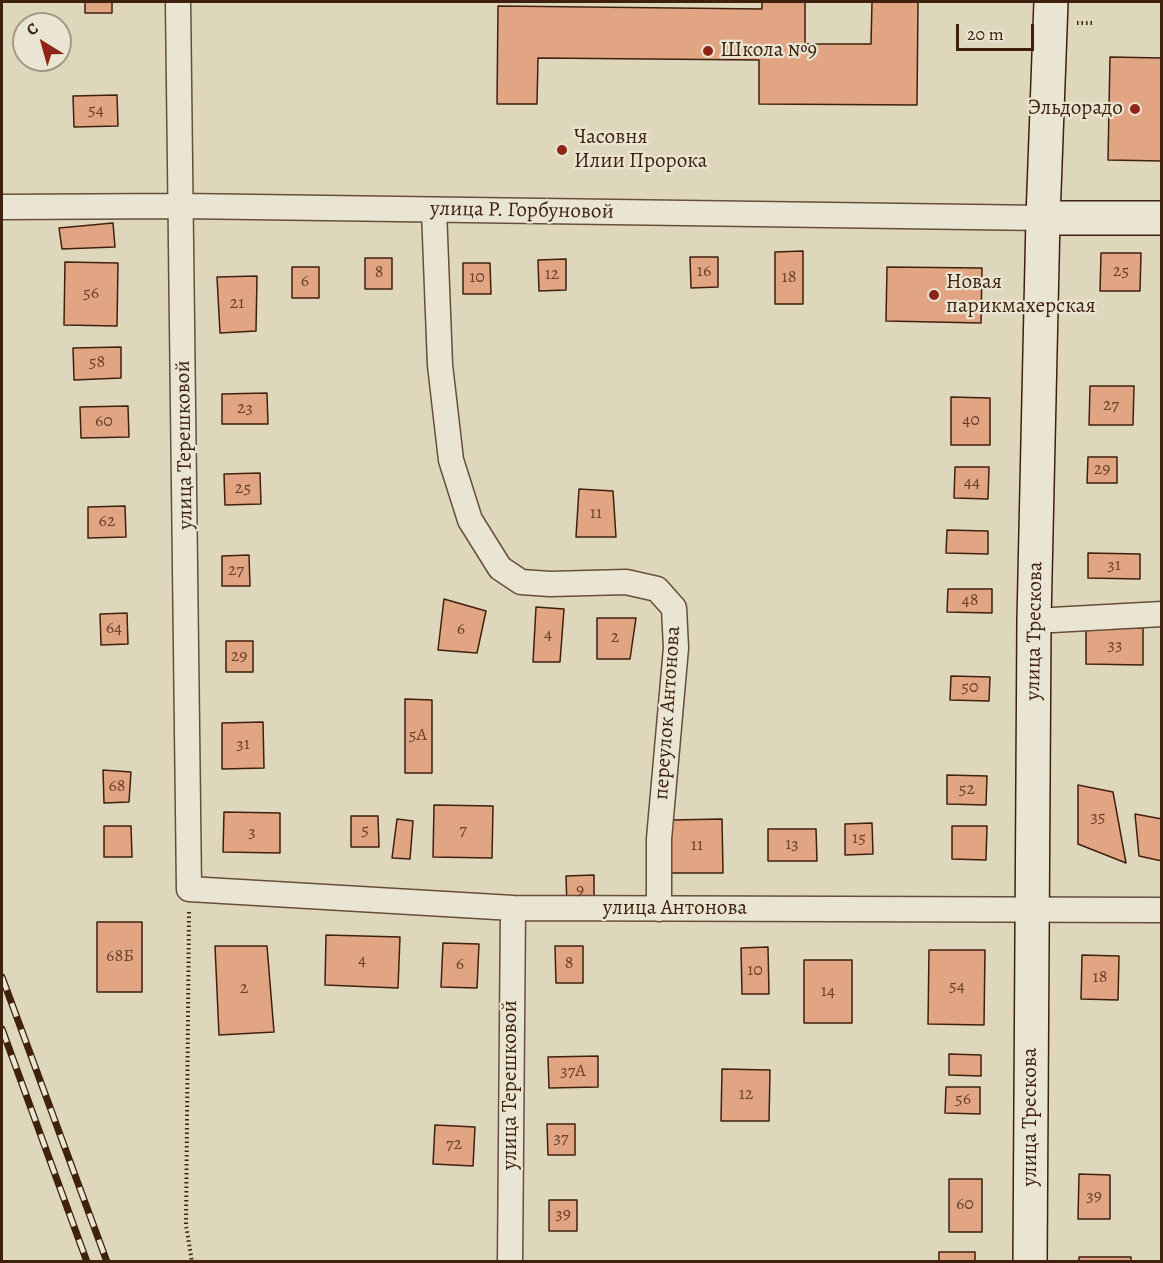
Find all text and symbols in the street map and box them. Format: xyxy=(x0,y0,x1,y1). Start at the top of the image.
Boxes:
north arrow xyxy=(12,12,72,72)
scale bar xyxy=(959,12,1037,50)
text: С xyxy=(22,17,43,41)
text: 20 m xyxy=(967,22,1004,46)
place label: Школа №9 xyxy=(720,38,817,64)
marker: Школа №9 xyxy=(701,44,715,58)
place label: Эльдорадо xyxy=(1028,96,1123,122)
house number: 54 xyxy=(88,100,104,122)
marker: Эльдорадо xyxy=(1128,102,1142,116)
place label: Часовня Илии Пророка xyxy=(574,125,707,175)
marker: Часовня Илии Пророка xyxy=(555,143,569,157)
street label: улица Р. Горбуновой xyxy=(430,197,614,225)
house number: 16 xyxy=(697,261,711,283)
house number: 25 xyxy=(1113,261,1129,283)
house number: 8 xyxy=(375,262,383,284)
house number: 12 xyxy=(545,264,559,286)
house number: 10 xyxy=(469,267,485,289)
house number: 18 xyxy=(782,267,796,289)
place label: Новая парикмахерская xyxy=(946,270,1096,320)
house number: 6 xyxy=(301,271,309,293)
house number: 56 xyxy=(83,283,99,305)
marker: Новая парикмахерская xyxy=(927,288,941,302)
house number: 21 xyxy=(230,293,244,315)
house number: 58 xyxy=(89,352,105,374)
street label: улица Терешковой xyxy=(171,360,199,530)
house number: 27 xyxy=(1103,395,1119,417)
house number: 23 xyxy=(237,398,253,420)
house number: 40 xyxy=(962,410,980,432)
house number: 60 xyxy=(95,411,113,433)
house number: 29 xyxy=(1094,459,1110,481)
house number: 44 xyxy=(964,472,980,494)
house number: 25 xyxy=(235,478,251,500)
house number: 11 xyxy=(590,503,602,525)
house number: 62 xyxy=(99,511,115,533)
house number: 31 xyxy=(1107,555,1121,577)
house number: 27 xyxy=(228,560,244,582)
street label: улица Трескова xyxy=(1021,561,1049,701)
house number: 48 xyxy=(962,590,978,612)
house number: 64 xyxy=(106,618,122,640)
house number: 6 xyxy=(457,619,465,641)
house number: 4 xyxy=(544,624,552,646)
street label: переулок Антонова xyxy=(649,625,687,801)
house number: 2 xyxy=(611,627,619,649)
house number: 33 xyxy=(1108,635,1122,657)
house number: 29 xyxy=(231,646,247,668)
house number: 50 xyxy=(961,677,979,699)
house number: 5А xyxy=(409,725,427,747)
house number: 31 xyxy=(236,734,250,756)
house number: 68 xyxy=(108,776,126,798)
house number: 52 xyxy=(959,779,975,801)
house number: 35 xyxy=(1090,807,1106,829)
house number: 5 xyxy=(361,820,369,842)
house number: 7 xyxy=(459,820,467,842)
house number: 3 xyxy=(248,822,256,844)
house number: 15 xyxy=(852,828,866,850)
house number: 13 xyxy=(785,834,799,856)
house number: 11 xyxy=(691,835,703,857)
house number: 9 xyxy=(576,880,584,902)
street label: улица Антонова xyxy=(603,896,747,922)
house number: 68Б xyxy=(106,946,134,968)
house number: 4 xyxy=(358,950,366,972)
house number: 8 xyxy=(565,953,573,975)
house number: 6 xyxy=(456,954,464,976)
house number: 10 xyxy=(747,960,763,982)
house number: 18 xyxy=(1093,967,1107,989)
house number: 54 xyxy=(949,976,965,998)
house number: 2 xyxy=(240,978,248,1000)
house number: 14 xyxy=(821,981,835,1003)
street label: улица Терешковой xyxy=(498,1000,524,1170)
street label: улица Трескова xyxy=(1018,1047,1044,1187)
house number: 37А xyxy=(560,1061,586,1083)
house number: 12 xyxy=(739,1084,753,1106)
house number: 56 xyxy=(955,1089,971,1111)
house number: 37 xyxy=(553,1128,569,1150)
house number: 72 xyxy=(446,1134,462,1156)
house number: 39 xyxy=(1086,1186,1102,1208)
house number: 60 xyxy=(956,1194,974,1216)
house number: 39 xyxy=(555,1204,571,1226)

